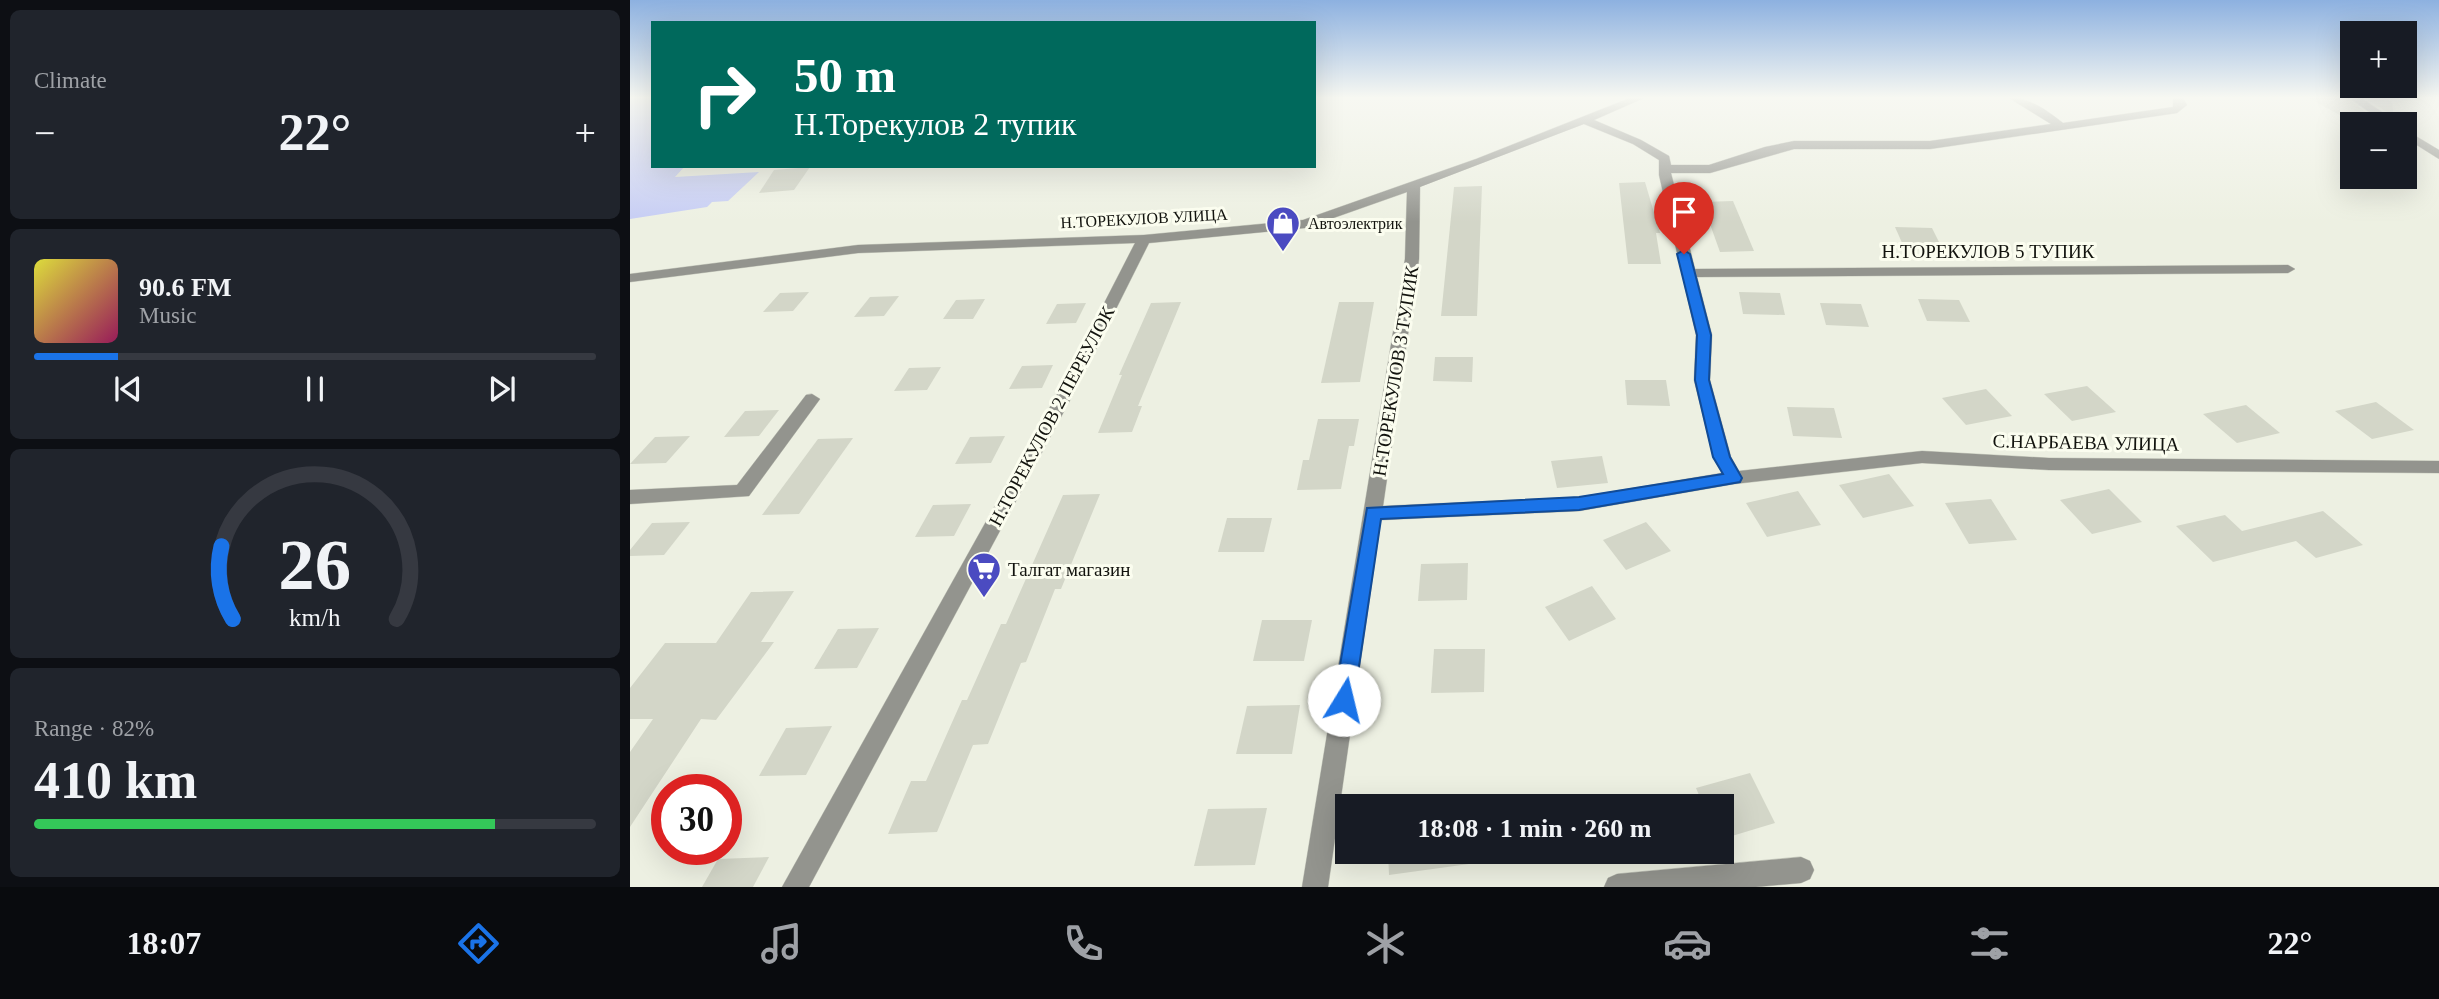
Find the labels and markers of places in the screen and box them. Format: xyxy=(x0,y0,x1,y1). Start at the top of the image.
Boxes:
pin xyxy=(1654,182,1714,254)
shop icon: Автоэлектрик xyxy=(1264,204,1302,253)
place label: Автоэлектрик xyxy=(1308,215,1403,233)
supermarket icon: Талгат магазин xyxy=(965,550,1003,599)
place label: Талгат магазин xyxy=(1008,559,1130,580)

